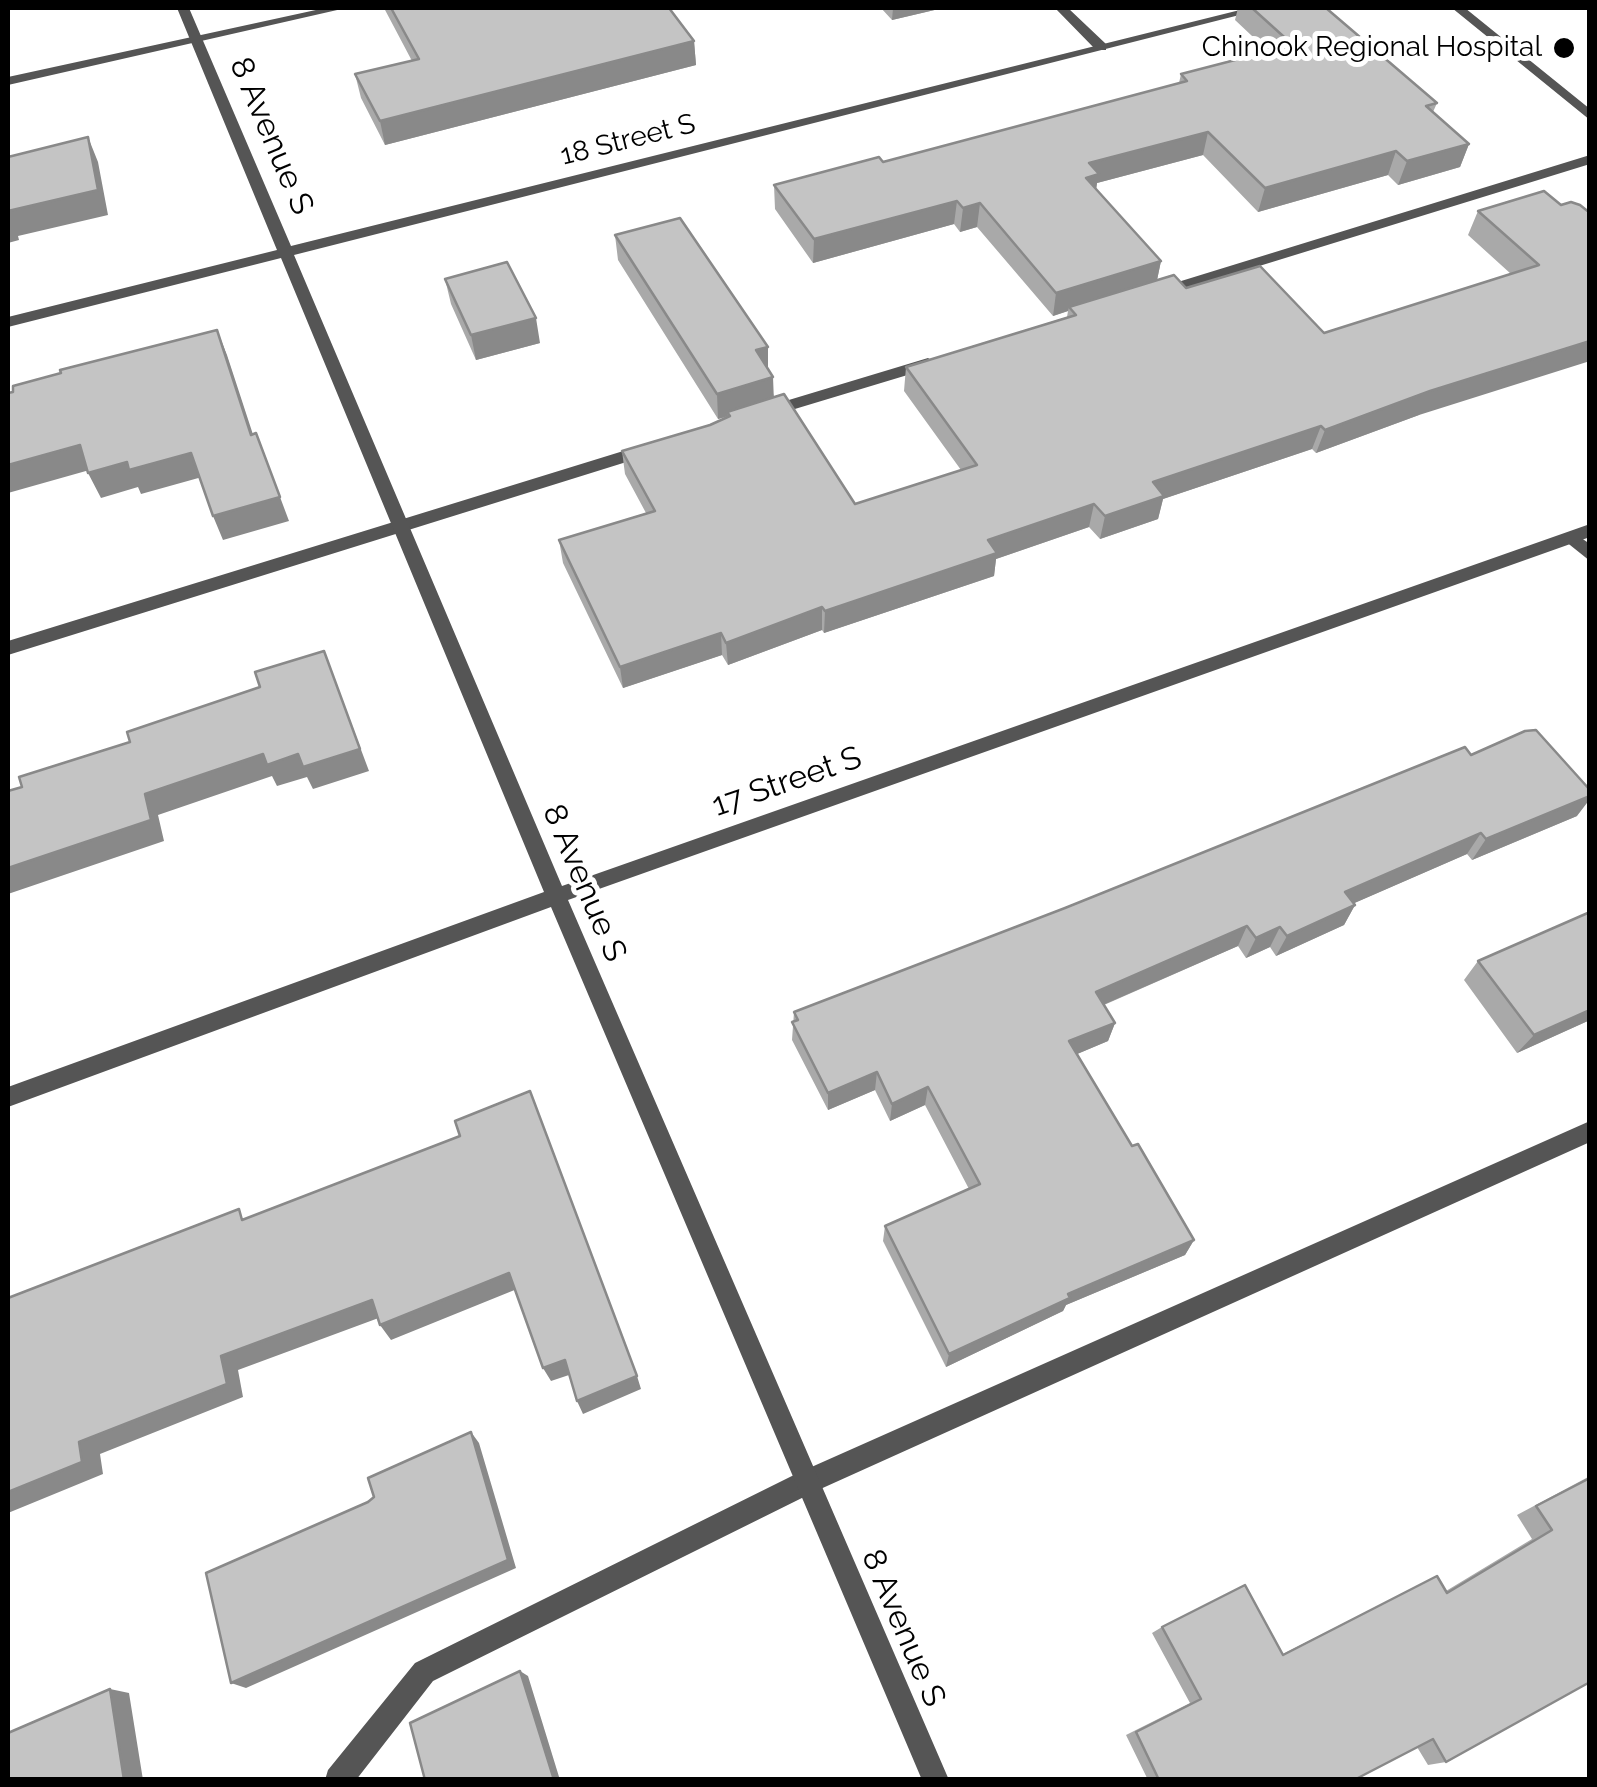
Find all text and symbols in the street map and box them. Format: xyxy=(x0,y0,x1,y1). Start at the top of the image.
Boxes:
place label: Chinook Regional Hospital xyxy=(1202,31,1542,65)
marker: Chinook Regional Hospital xyxy=(1551,35,1577,61)
street label: 8 Avenue S xyxy=(221,52,321,220)
street label: 18 Street S xyxy=(557,107,699,173)
street label: 17 Street S xyxy=(707,739,867,825)
street label: 8 Avenue S xyxy=(534,799,634,967)
street label: 8 Avenue S xyxy=(853,1544,953,1712)

